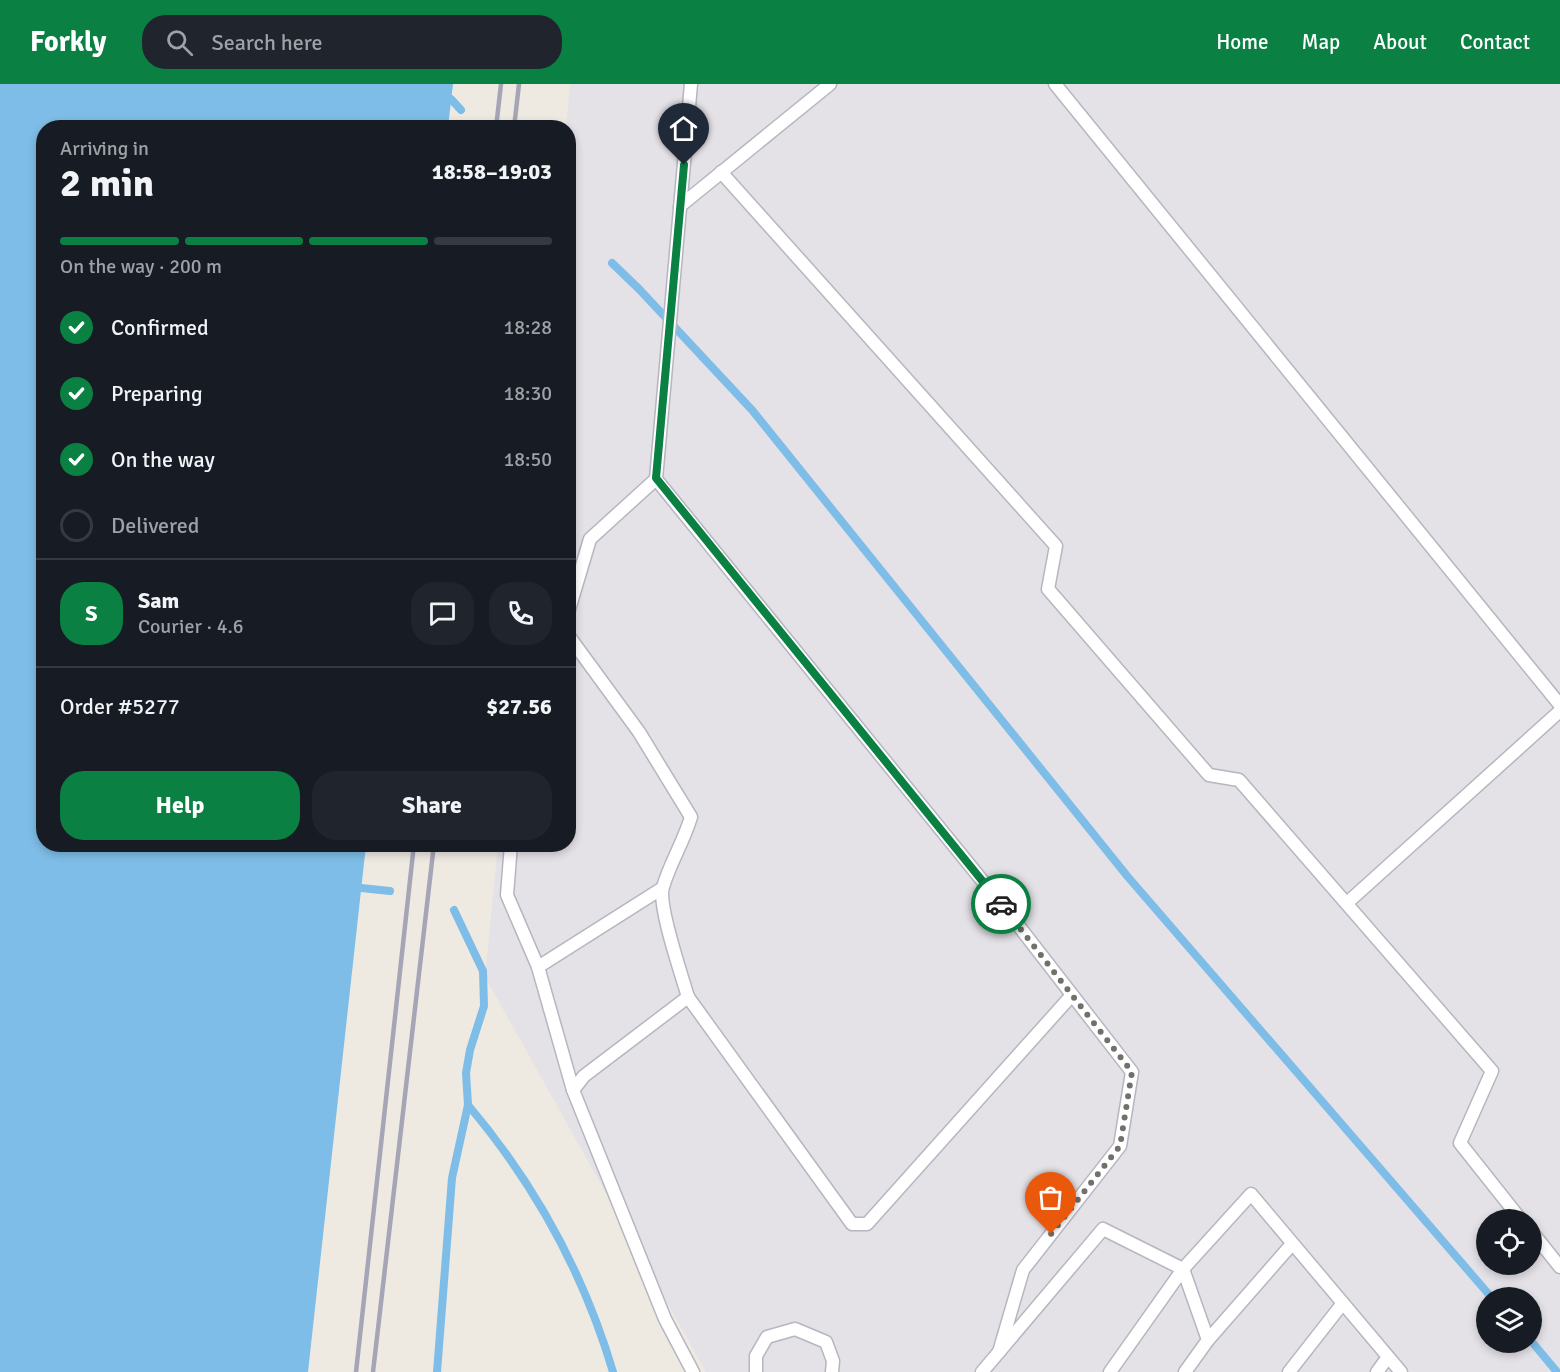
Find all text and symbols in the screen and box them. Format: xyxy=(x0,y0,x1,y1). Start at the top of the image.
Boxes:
search box xyxy=(142,15,562,69)
text: Forkly xyxy=(30,25,106,59)
icon: search xyxy=(163,26,196,59)
text: Search here xyxy=(211,29,322,56)
text: Home xyxy=(1216,29,1269,55)
text: Map xyxy=(1302,29,1340,55)
text: About xyxy=(1373,29,1427,55)
text: Contact xyxy=(1460,29,1530,55)
pin xyxy=(658,103,709,165)
icon: home xyxy=(667,112,700,145)
text: Arriving in xyxy=(60,136,149,161)
text: 18:58–19:03 xyxy=(432,158,552,185)
text: 2 min xyxy=(60,159,154,207)
text: On the way · 200 m xyxy=(60,254,222,279)
icon: check xyxy=(60,311,93,344)
text: Confirmed xyxy=(111,314,209,341)
text: 18:28 xyxy=(503,315,552,340)
icon: check xyxy=(60,377,93,410)
text: Preparing xyxy=(111,380,203,407)
text: 18:30 xyxy=(503,381,552,406)
icon: check xyxy=(60,443,93,476)
text: On the way xyxy=(111,446,215,473)
text: 18:50 xyxy=(503,447,552,472)
text: Delivered xyxy=(111,512,199,539)
button: chat xyxy=(411,582,474,645)
button: phone xyxy=(489,582,552,645)
text: Sam xyxy=(138,587,179,614)
text: S xyxy=(85,600,98,627)
text: Courier · 4.6 xyxy=(138,614,244,639)
text: Order #5277 xyxy=(60,693,180,720)
text: $27.56 xyxy=(486,693,552,720)
button: Help xyxy=(60,771,300,840)
button: Share xyxy=(312,771,552,840)
courier xyxy=(971,874,1031,934)
icon: car xyxy=(985,888,1018,921)
pin xyxy=(1025,1172,1076,1234)
icon: bag xyxy=(1034,1181,1067,1214)
map controls xyxy=(1476,1209,1542,1353)
button: locate xyxy=(1476,1209,1542,1275)
button: layers xyxy=(1476,1287,1542,1353)

